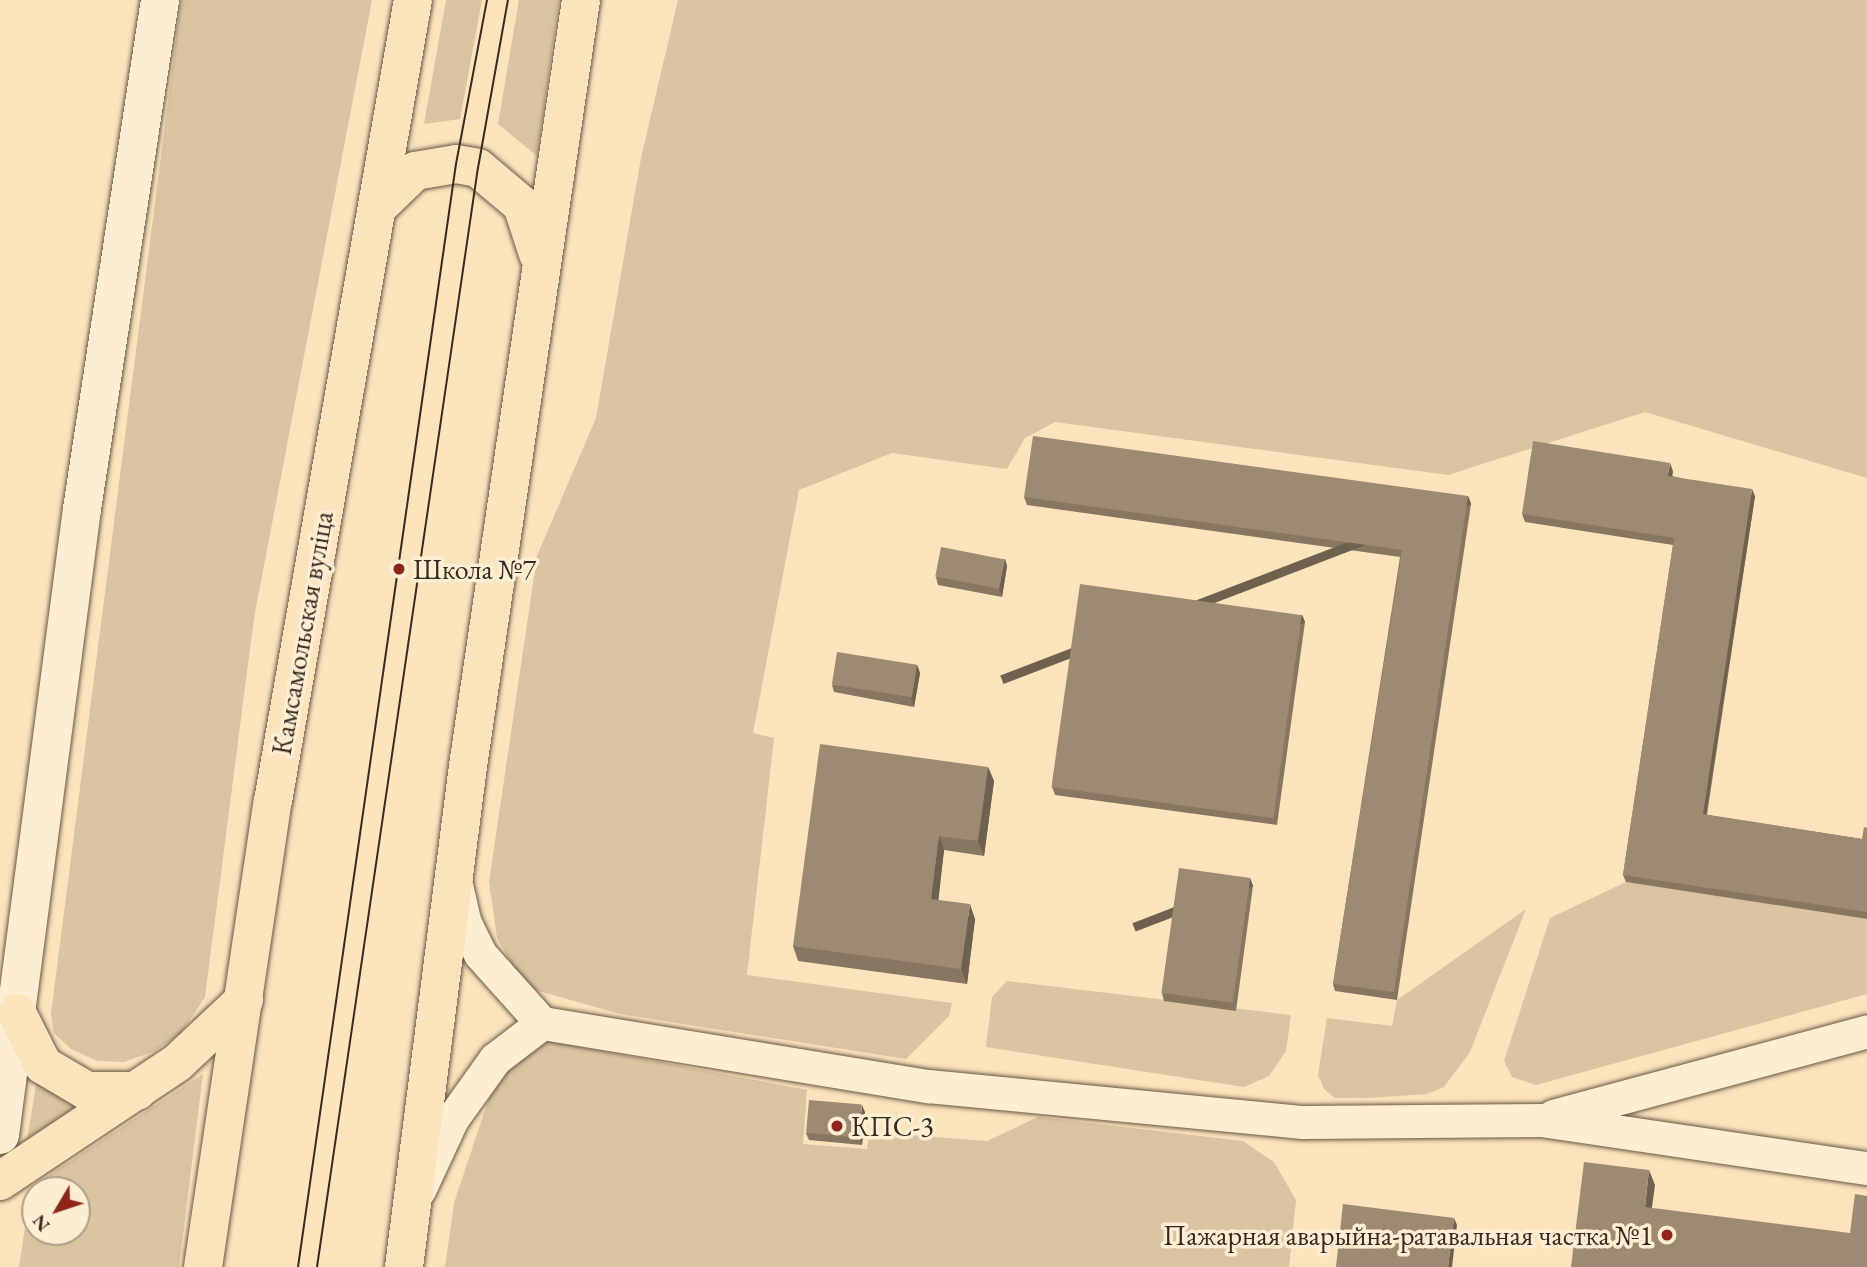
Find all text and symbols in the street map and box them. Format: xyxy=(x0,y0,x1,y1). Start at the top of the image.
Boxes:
street label: Камсамольская вуліца xyxy=(264,509,340,757)
place label: Школа №7 xyxy=(413,552,536,586)
marker: Школа №7 xyxy=(391,561,407,577)
place label: КПС-3 xyxy=(851,1109,934,1143)
marker: КПС-3 xyxy=(829,1118,845,1134)
north arrow xyxy=(21,1176,91,1246)
text: N xyxy=(26,1209,55,1237)
place label: Пажарная аварыйна-ратавальная частка №1 xyxy=(1163,1218,1653,1252)
marker: Пажарная аварыйна-ратавальная частка №1 xyxy=(1659,1227,1675,1243)

